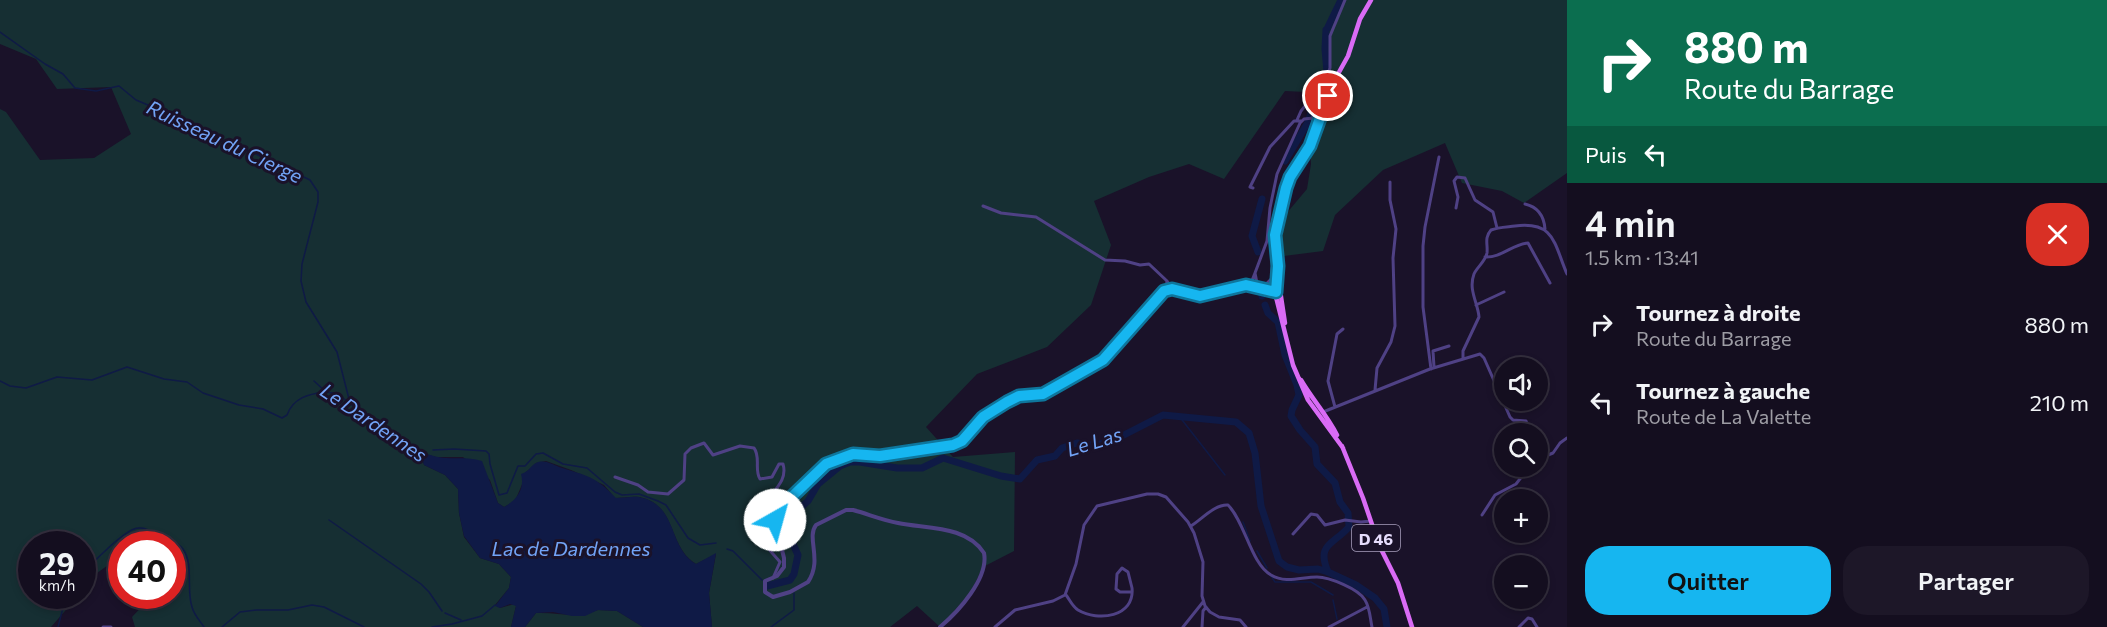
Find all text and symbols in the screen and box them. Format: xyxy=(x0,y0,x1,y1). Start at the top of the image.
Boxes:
text: 880 m xyxy=(1684,20,1809,72)
icon: right xyxy=(1585,24,1663,102)
pin xyxy=(1302,70,1353,121)
text: Route du Barrage xyxy=(1684,72,1894,105)
icon: arrive xyxy=(1311,79,1344,112)
water label: Ruisseau du Cierge xyxy=(143,94,307,188)
icon: left xyxy=(1639,138,1672,171)
text: Puis xyxy=(1585,141,1627,168)
text: 4 min xyxy=(1585,200,1676,244)
button: close xyxy=(2026,203,2089,266)
text: 1.5 km · 13:41 xyxy=(1585,245,1699,269)
text: Tournez à droite xyxy=(1636,299,1801,326)
icon: right xyxy=(1585,308,1618,341)
text: 880 m xyxy=(2025,311,2089,338)
text: Route du Barrage xyxy=(1636,326,1792,350)
map controls xyxy=(1494,357,1548,609)
button: sound xyxy=(1494,357,1548,411)
text: Tournez à gauche xyxy=(1636,377,1810,404)
water label: Le Dardennes xyxy=(316,378,432,466)
icon: left xyxy=(1585,386,1618,419)
text: 210 m xyxy=(2030,389,2089,416)
text: Route de La Valette xyxy=(1636,404,1811,428)
water label: Le Las xyxy=(1063,421,1125,461)
button: search xyxy=(1494,423,1548,477)
position arrow xyxy=(743,488,807,552)
button: + xyxy=(1494,489,1548,543)
road number: D 46 xyxy=(1352,525,1400,551)
speed limit sign: 40 xyxy=(108,531,186,609)
water label: Lac de Dardennes xyxy=(491,536,651,560)
text: 29 xyxy=(39,544,75,581)
button: Quitter xyxy=(1585,546,1831,615)
button: Partager xyxy=(1843,546,2089,615)
button: − xyxy=(1494,555,1548,609)
text: km/h xyxy=(39,576,75,594)

